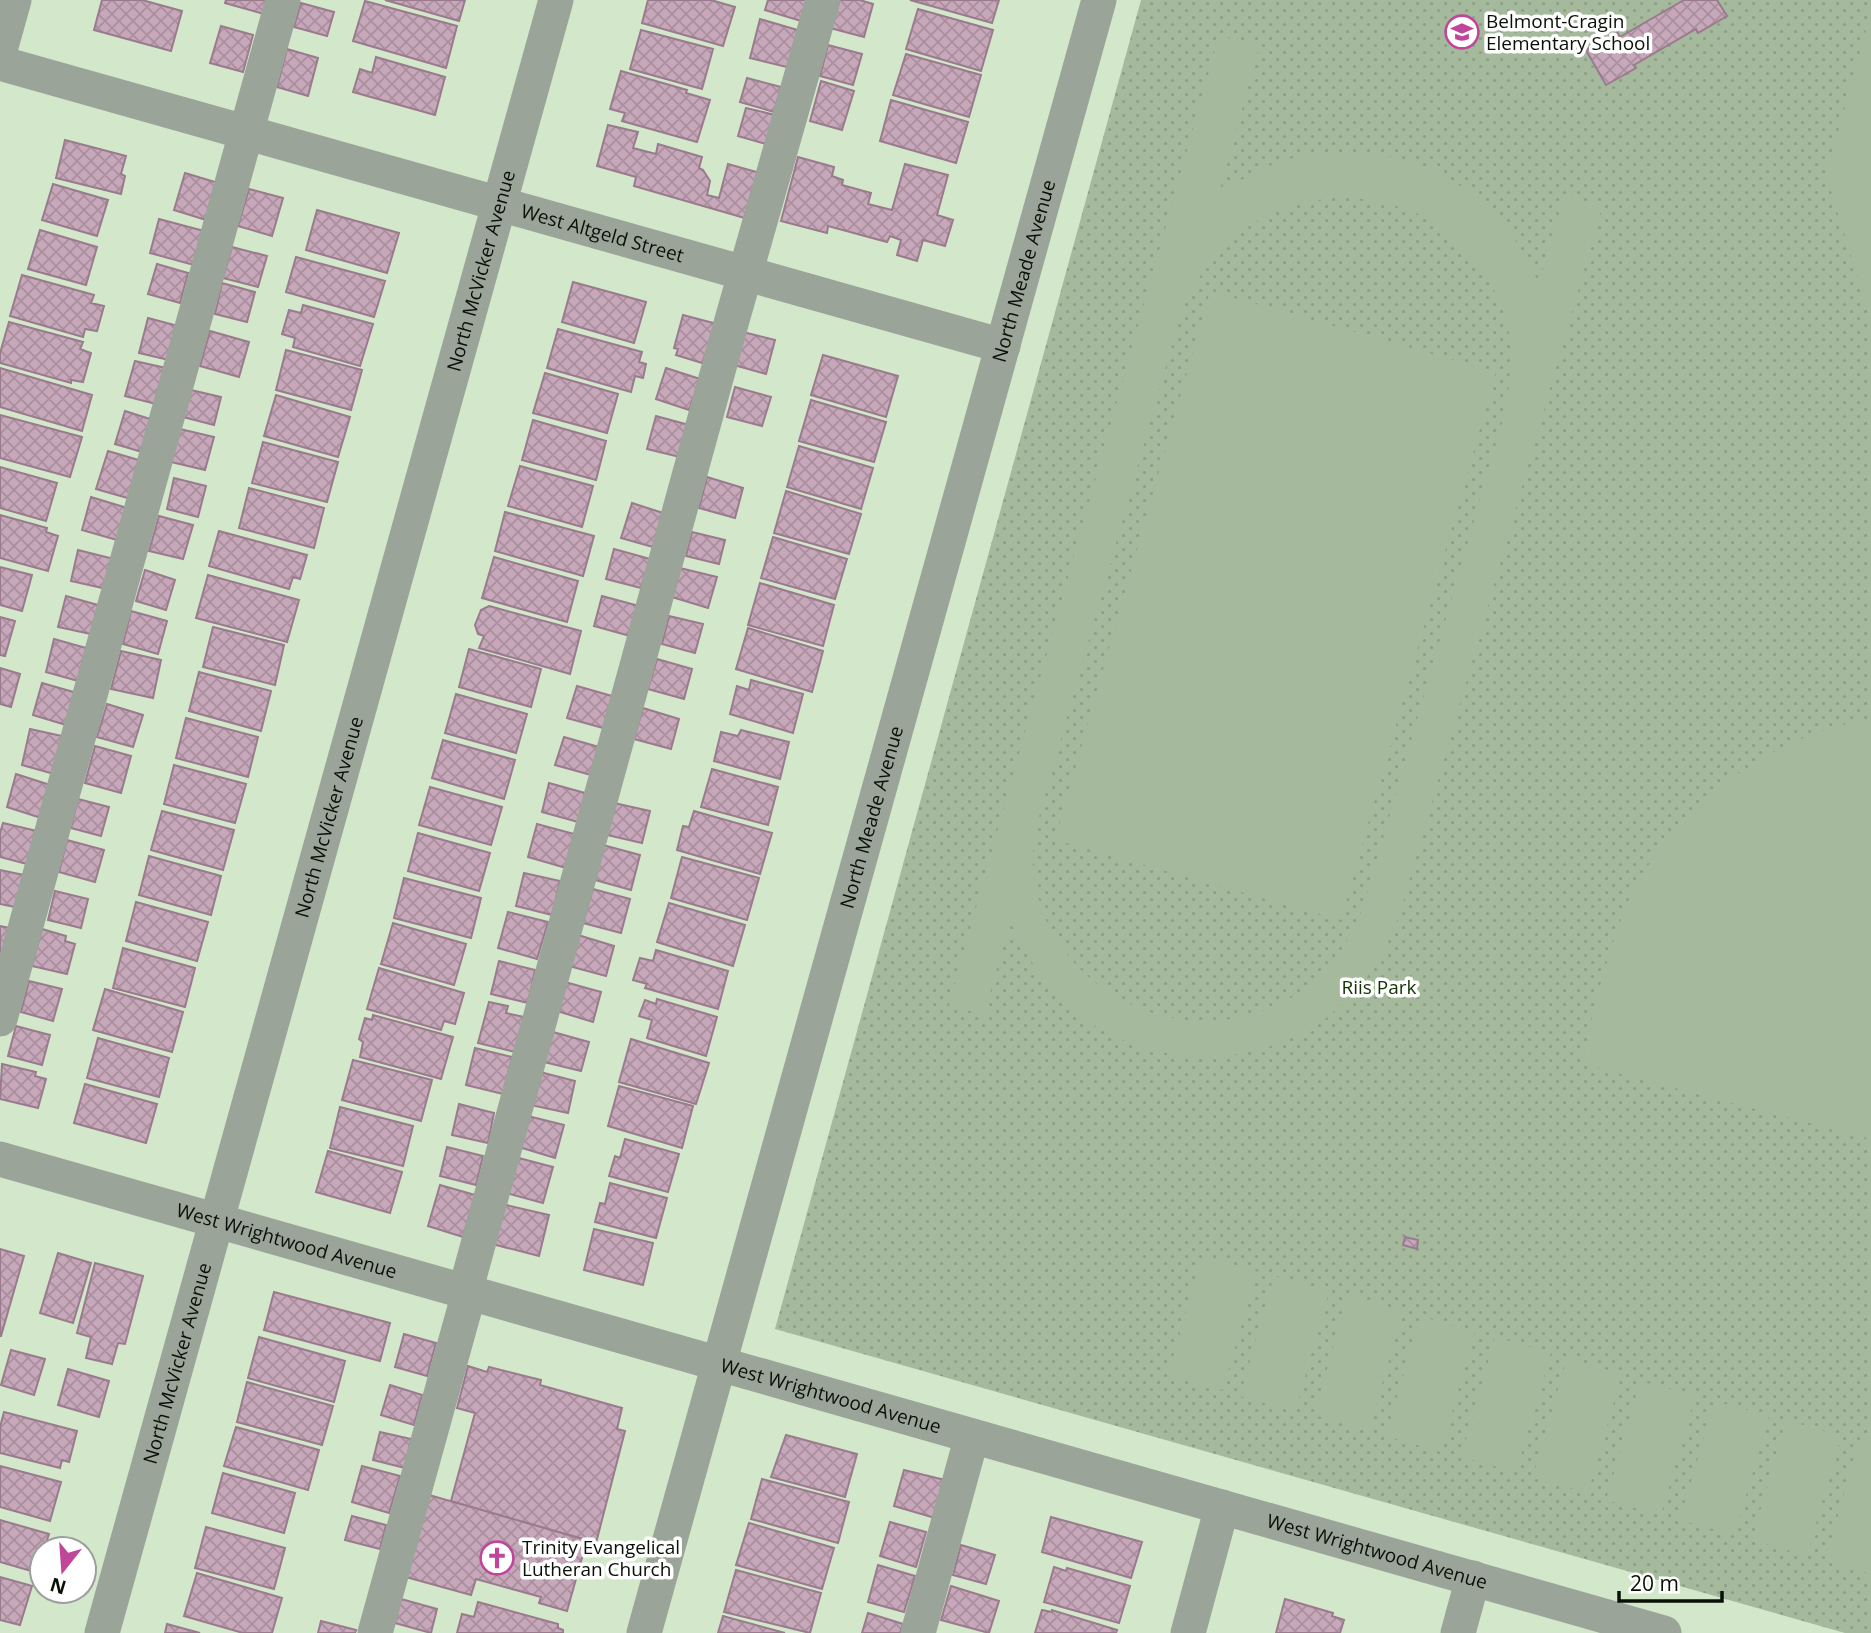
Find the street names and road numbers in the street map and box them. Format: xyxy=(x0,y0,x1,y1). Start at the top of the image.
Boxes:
street label: North McVicker Avenue xyxy=(440,167,521,374)
street label: North Meade Avenue xyxy=(986,177,1061,365)
street label: West Altgeld Street xyxy=(518,198,687,268)
street label: North McVicker Avenue xyxy=(289,713,369,921)
street label: North Meade Avenue xyxy=(834,723,909,911)
street label: West Wrightwood Avenue xyxy=(173,1197,400,1284)
street label: North McVicker Avenue xyxy=(137,1260,217,1467)
street label: West Wrightwood Avenue xyxy=(718,1352,944,1439)
street label: West Wrightwood Avenue xyxy=(1264,1508,1491,1595)

